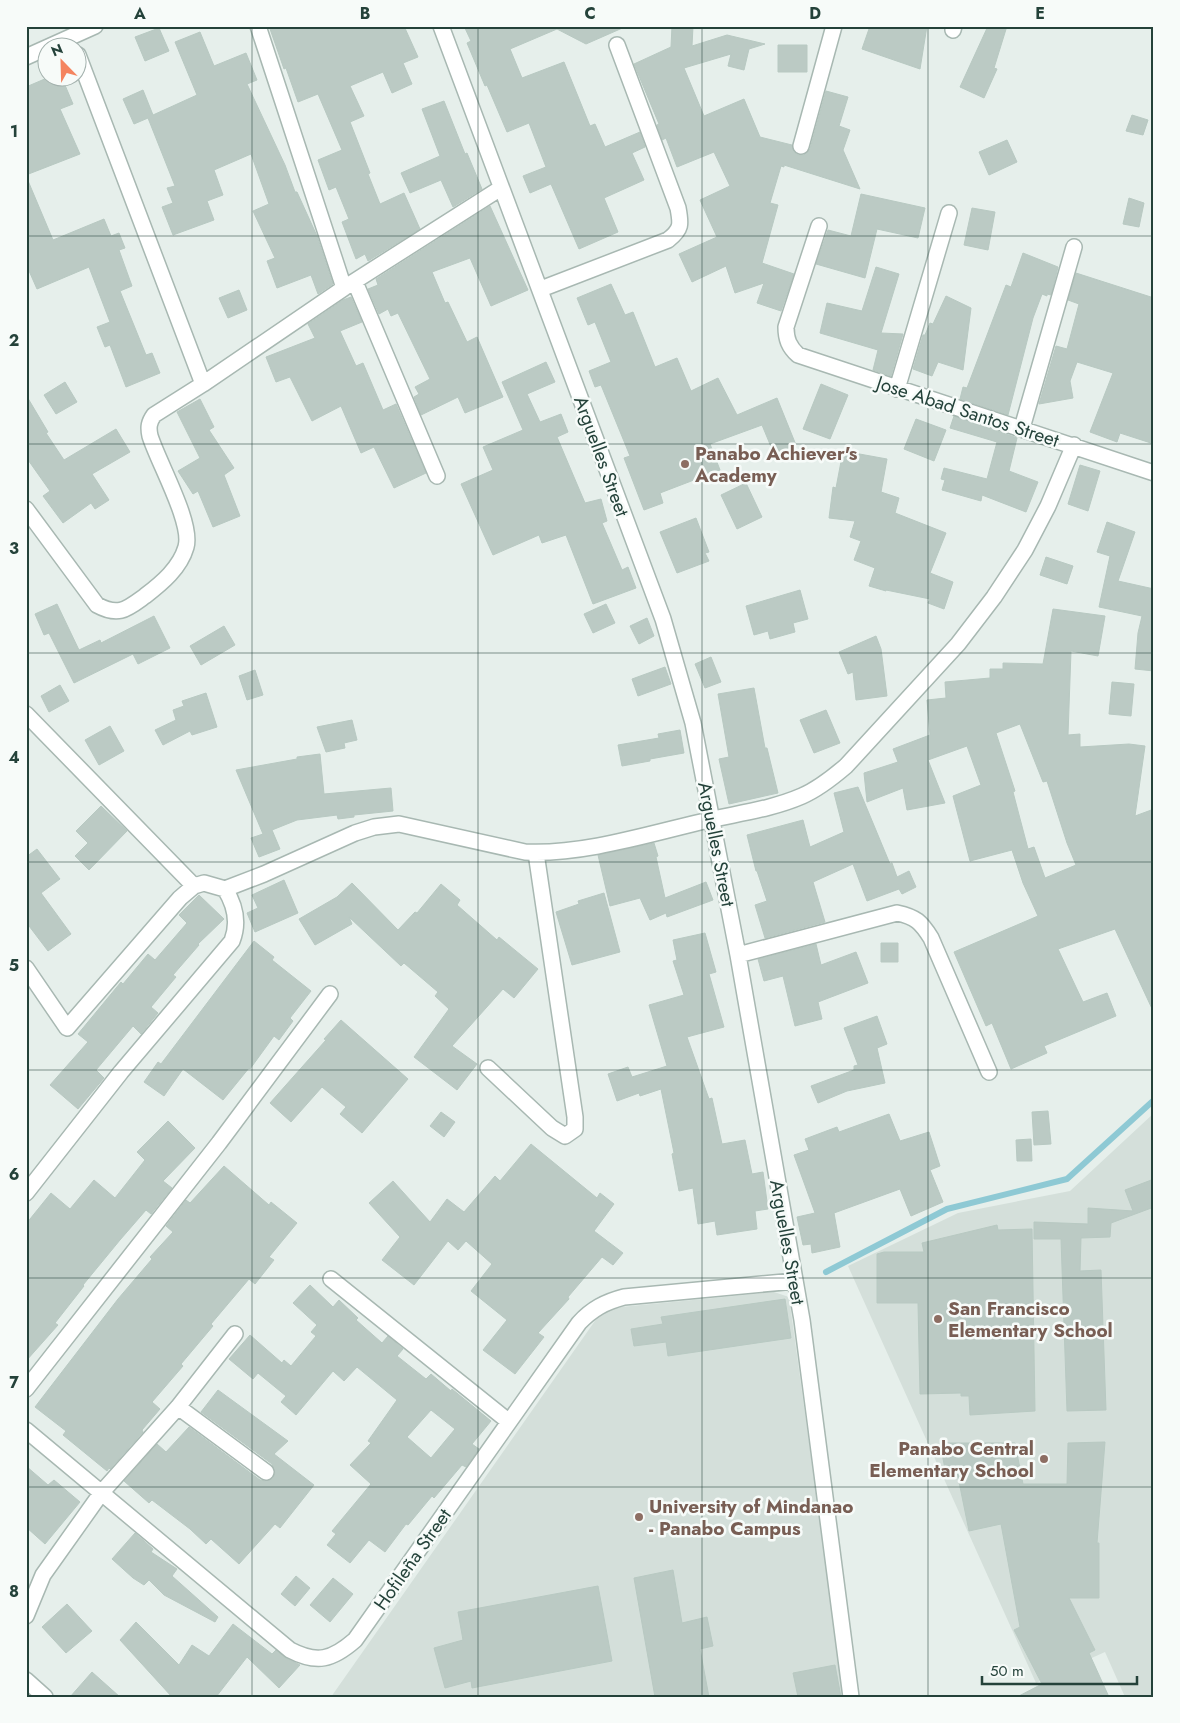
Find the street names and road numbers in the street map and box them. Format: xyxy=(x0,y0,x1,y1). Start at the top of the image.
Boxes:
street label: Jose Abad Santos Street xyxy=(870,368,1063,454)
street label: Arguelles Street xyxy=(567,392,636,521)
street label: Arguelles Street xyxy=(691,779,742,909)
street label: Arguelles Street xyxy=(763,1177,812,1307)
street label: Hofileña Street xyxy=(367,1503,458,1616)

